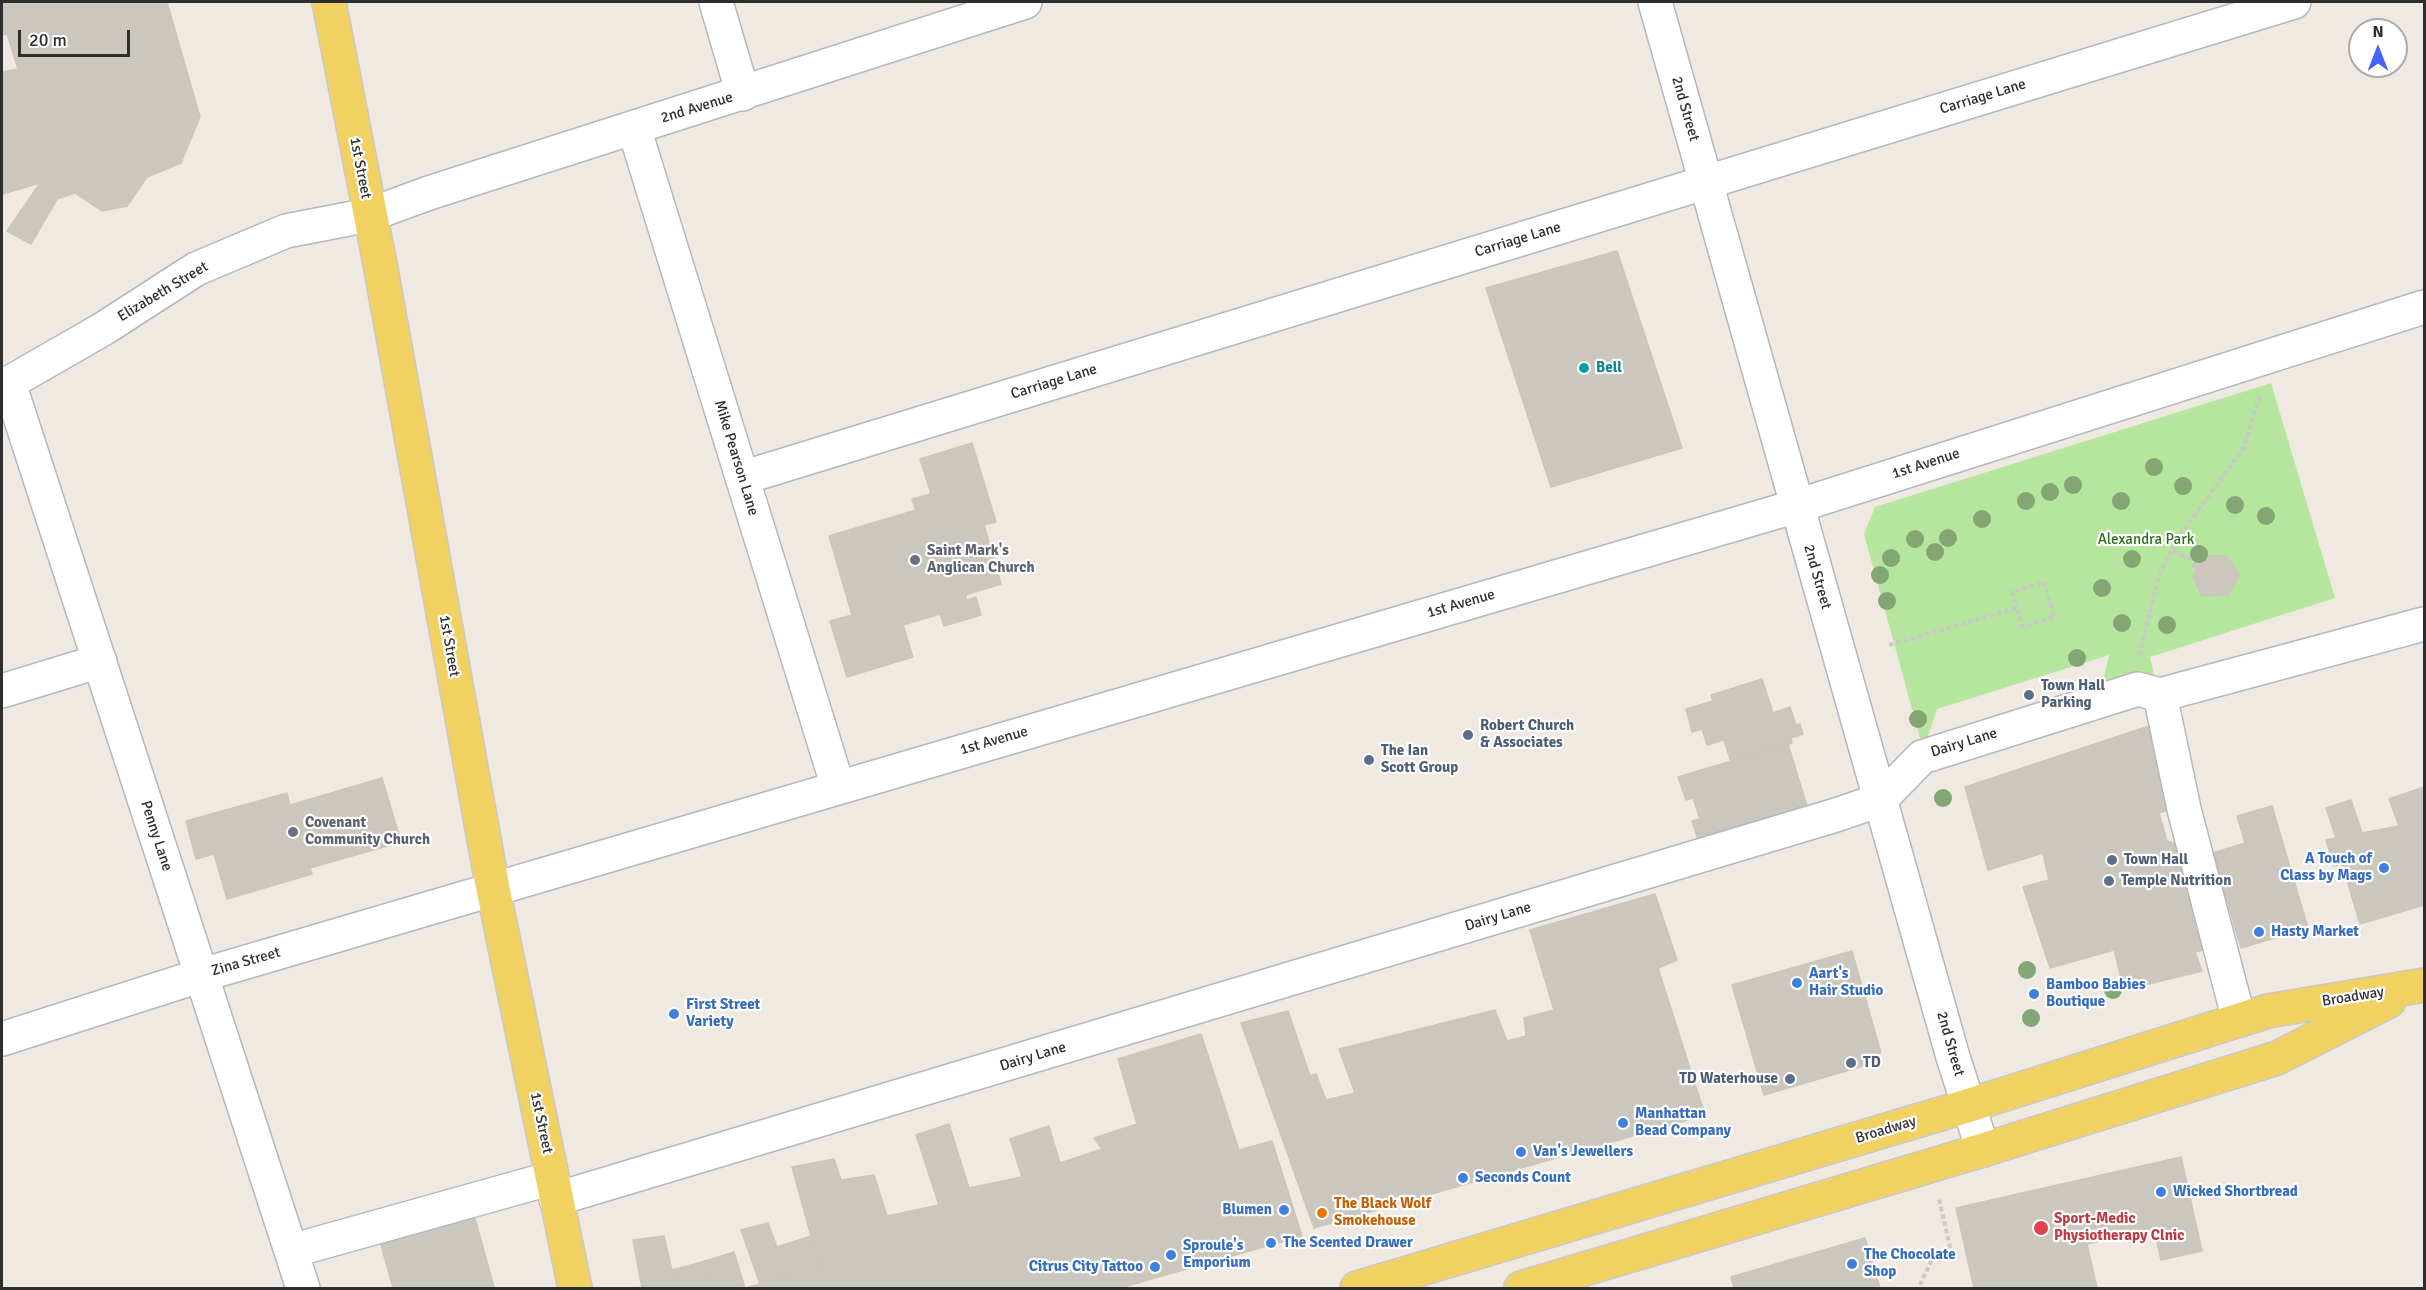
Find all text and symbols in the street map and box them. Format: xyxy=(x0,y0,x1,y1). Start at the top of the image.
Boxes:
scale bar xyxy=(21,18,134,56)
north arrow xyxy=(2348,18,2408,78)
text: N xyxy=(2372,22,2384,42)
text: 20 m xyxy=(29,29,67,51)
street label: 2nd Street xyxy=(1667,75,1703,143)
street label: Carriage Lane xyxy=(1938,75,2028,119)
street label: 2nd Avenue xyxy=(659,89,735,127)
street label: 1st Street xyxy=(345,136,375,200)
street label: Carriage Lane xyxy=(1473,218,1563,262)
street label: Elizabeth Street xyxy=(114,258,212,326)
place label: Bell xyxy=(1596,359,1622,377)
street label: Carriage Lane xyxy=(1009,360,1099,404)
marker: Bell xyxy=(1577,361,1591,375)
street label: Mike Pearson Lane xyxy=(710,398,762,518)
street label: 1st Avenue xyxy=(1890,445,1962,483)
park label: Alexandra Park xyxy=(2098,531,2194,549)
place label: Saint Mark's Anglican Church xyxy=(927,542,1035,577)
street label: 2nd Street xyxy=(1799,543,1835,611)
marker: Saint Mark's Anglican Church xyxy=(908,553,922,567)
street label: 1st Avenue xyxy=(1425,586,1497,622)
street label: 1st Street xyxy=(435,614,463,678)
place label: Town Hall Parking xyxy=(2041,677,2105,712)
marker: Town Hall Parking xyxy=(2022,688,2036,702)
place label: Robert Church & Associates xyxy=(1480,717,1574,752)
street label: 1st Avenue xyxy=(958,723,1030,759)
street label: Dairy Lane xyxy=(1929,724,1999,762)
marker: Robert Church & Associates xyxy=(1461,728,1475,742)
place label: The Ian Scott Group xyxy=(1381,742,1458,777)
marker: The Ian Scott Group xyxy=(1362,753,1376,767)
street label: Penny Lane xyxy=(136,799,176,873)
place label: Covenant Community Church xyxy=(305,814,430,849)
marker: Covenant Community Church xyxy=(286,825,300,839)
place label: A Touch of Class by Mags xyxy=(2280,850,2372,885)
place label: Town Hall xyxy=(2124,851,2188,869)
marker: Town Hall xyxy=(2105,853,2119,867)
marker: A Touch of Class by Mags xyxy=(2377,861,2391,875)
place label: Temple Nutrition xyxy=(2121,872,2231,890)
marker: Temple Nutrition xyxy=(2102,874,2116,888)
street label: Dairy Lane xyxy=(1463,898,1533,936)
place label: Hasty Market xyxy=(2271,923,2359,941)
marker: Hasty Market xyxy=(2252,925,2266,939)
street label: Zina Street xyxy=(210,944,282,980)
place label: Aart's Hair Studio xyxy=(1809,965,1883,1000)
marker: Aart's Hair Studio xyxy=(1790,976,1804,990)
place label: Bamboo Babies Boutique xyxy=(2046,976,2146,1011)
street label: Broadway xyxy=(2321,983,2385,1011)
marker: Bamboo Babies Boutique xyxy=(2027,987,2041,1001)
place label: First Street Variety xyxy=(686,996,760,1031)
marker: First Street Variety xyxy=(667,1007,681,1021)
street label: 2nd Street xyxy=(1932,1010,1968,1078)
street label: Dairy Lane xyxy=(998,1038,1068,1076)
place label: TD xyxy=(1863,1054,1881,1072)
marker: TD xyxy=(1844,1056,1858,1070)
place label: TD Waterhouse xyxy=(1679,1070,1778,1088)
marker: TD Waterhouse xyxy=(1783,1072,1797,1086)
street label: 1st Street xyxy=(526,1091,556,1155)
place label: Manhattan Bead Company xyxy=(1635,1105,1731,1140)
street label: Broadway xyxy=(1853,1112,1919,1148)
marker: Manhattan Bead Company xyxy=(1616,1116,1630,1130)
place label: Van's Jewellers xyxy=(1533,1143,1633,1161)
marker: Van's Jewellers xyxy=(1514,1145,1528,1159)
place label: Seconds Count xyxy=(1475,1169,1571,1187)
marker: Seconds Count xyxy=(1456,1171,1470,1185)
place label: Wicked Shortbread xyxy=(2173,1183,2298,1201)
marker: Wicked Shortbread xyxy=(2154,1185,2168,1199)
place label: The Black Wolf Smokehouse xyxy=(1334,1195,1431,1230)
place label: Blumen xyxy=(1222,1201,1272,1219)
marker: Blumen xyxy=(1277,1203,1291,1217)
marker: The Black Wolf Smokehouse xyxy=(1315,1206,1329,1220)
place label: Sport-Medic Physiotherapy Clnic xyxy=(2054,1210,2184,1245)
marker: Sport-Medic Physiotherapy Clnic xyxy=(2032,1219,2050,1237)
place label: The Scented Drawer xyxy=(1283,1234,1413,1252)
marker: The Scented Drawer xyxy=(1264,1236,1278,1250)
place label: Sproule's Emporium xyxy=(1183,1237,1251,1272)
place label: The Chocolate Shop xyxy=(1864,1246,1956,1281)
marker: Sproule's Emporium xyxy=(1164,1248,1178,1262)
marker: The Chocolate Shop xyxy=(1845,1257,1859,1271)
place label: Citrus City Tattoo xyxy=(1029,1258,1143,1276)
marker: Citrus City Tattoo xyxy=(1148,1260,1162,1274)

